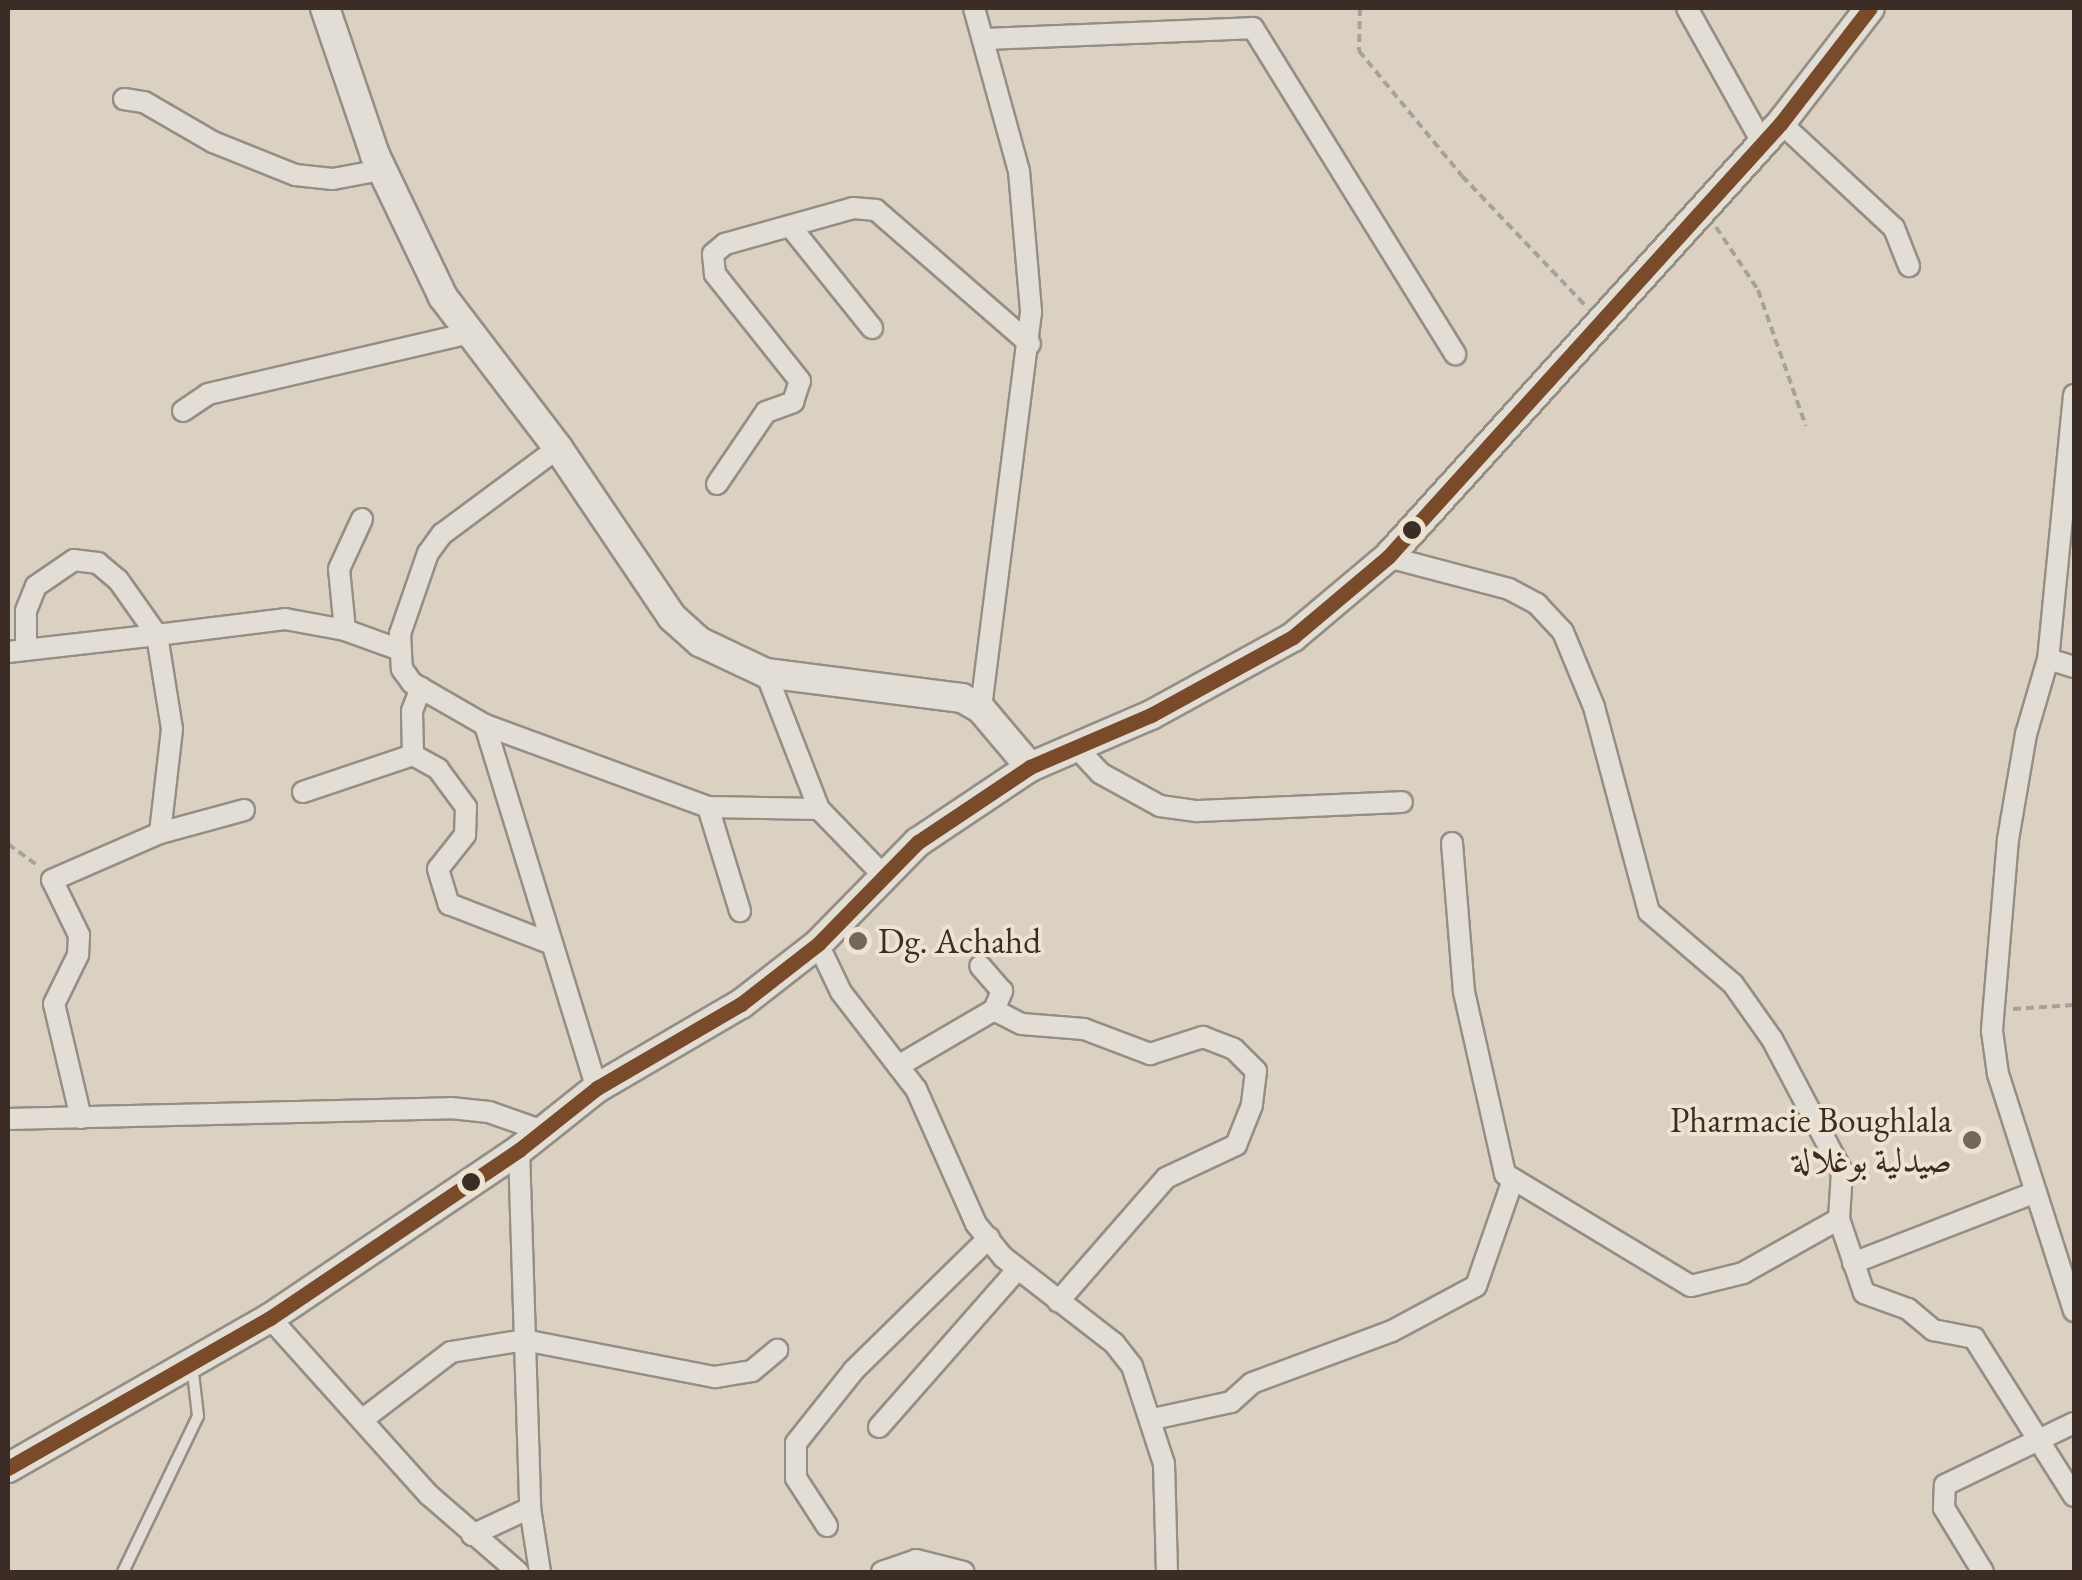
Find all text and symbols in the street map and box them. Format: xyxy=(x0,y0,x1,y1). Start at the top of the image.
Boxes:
unlabelled marker xyxy=(1402,520,1422,540)
place label: Dg. Achahd xyxy=(878,920,1041,962)
marker: Dg. Achahd xyxy=(847,930,869,952)
place label: Pharmacie Boughlala صيدلية بوغلالة xyxy=(1670,1099,1952,1181)
marker: Pharmacie Boughlala صيدلية بوغلالة xyxy=(1961,1129,1983,1151)
unlabelled marker xyxy=(461,1172,481,1192)

